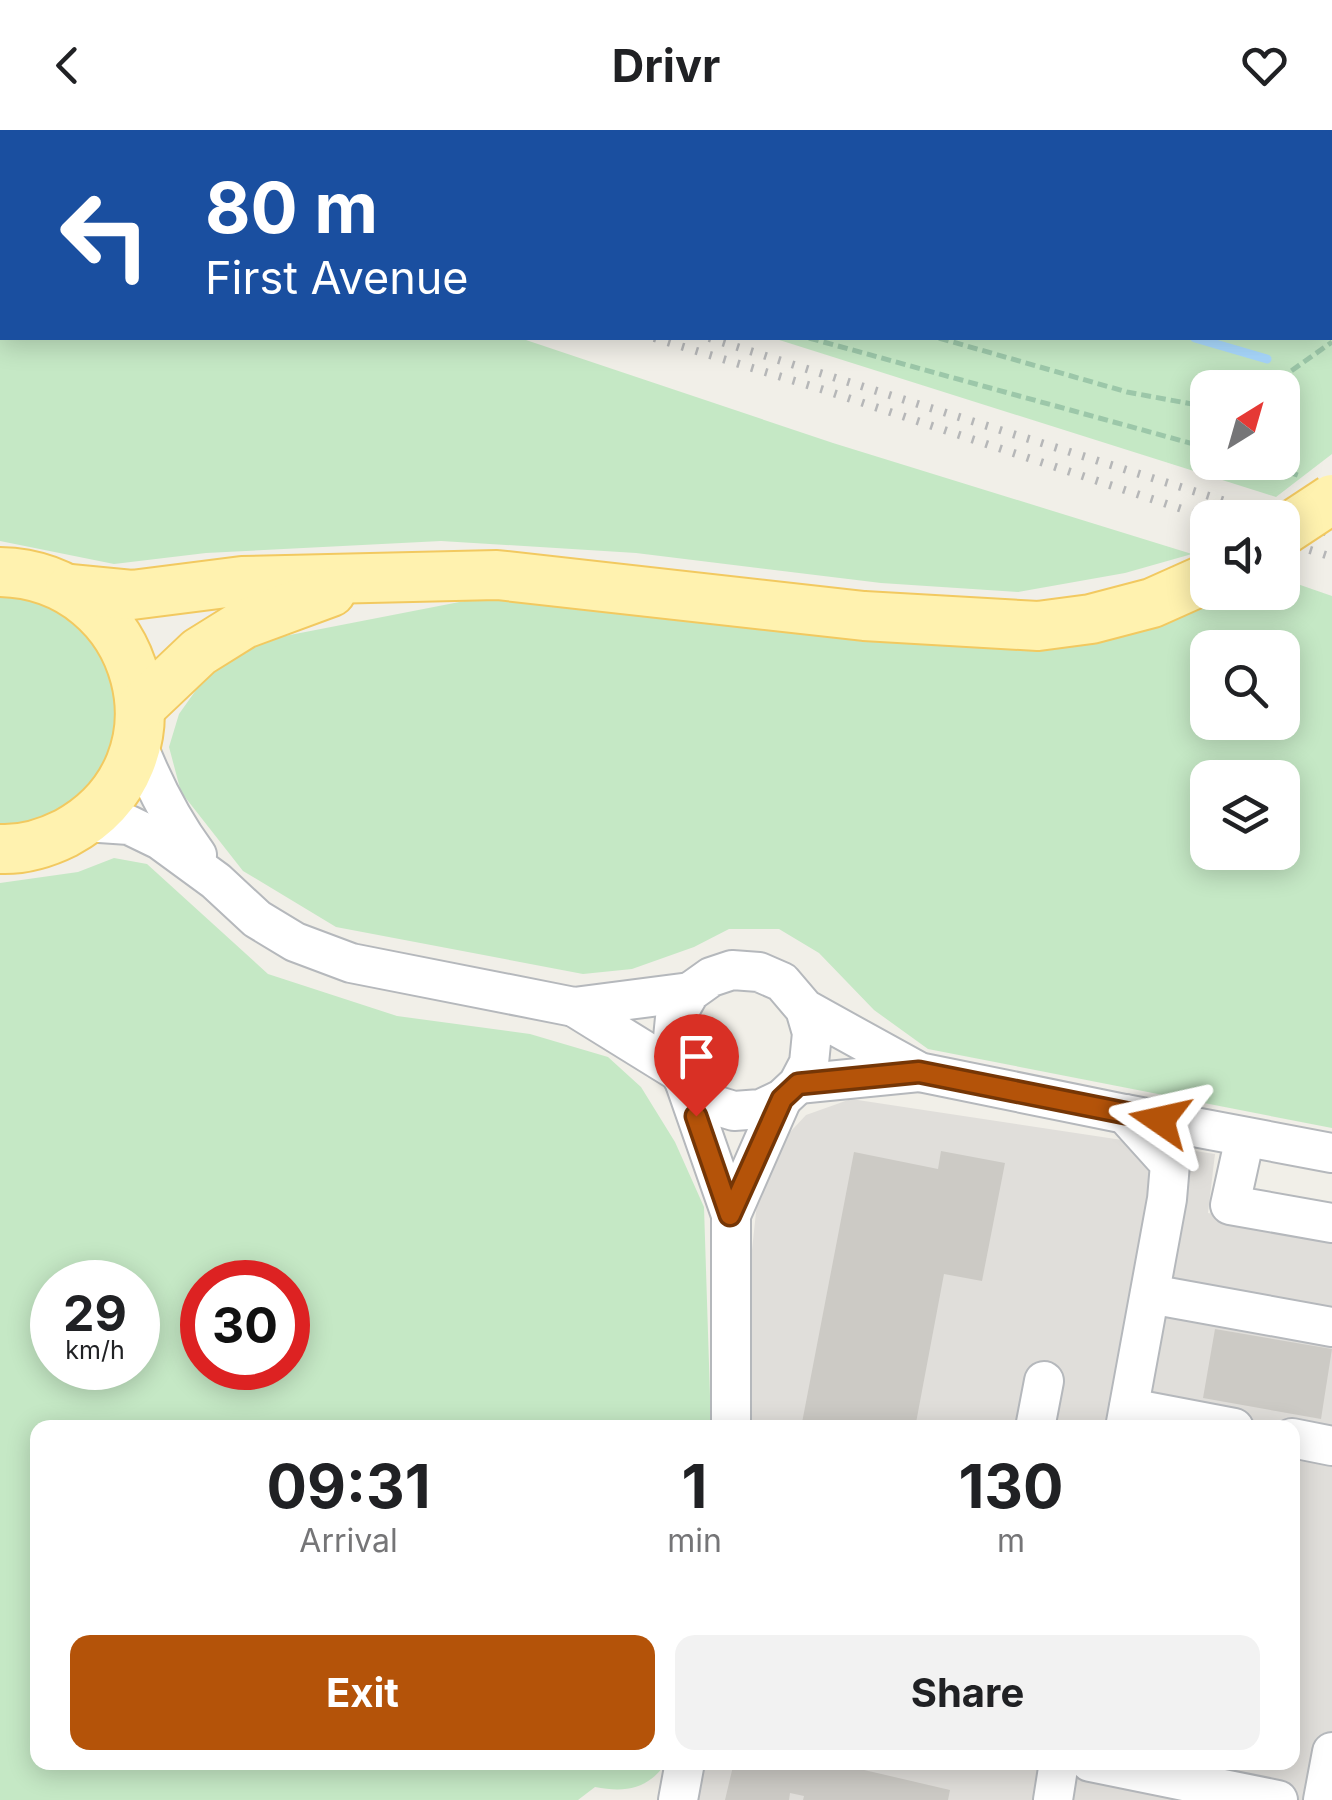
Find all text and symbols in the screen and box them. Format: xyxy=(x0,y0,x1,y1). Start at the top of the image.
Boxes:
icon: back xyxy=(40,38,95,93)
text: Drivr xyxy=(612,38,720,93)
icon: heart xyxy=(1237,38,1292,93)
text: 80 m xyxy=(205,165,378,250)
icon: left xyxy=(40,170,170,300)
text: First Avenue xyxy=(205,250,469,305)
north arrow xyxy=(1190,370,1300,480)
map controls xyxy=(1190,370,1300,870)
button: sound xyxy=(1190,500,1300,610)
button: search xyxy=(1190,630,1300,740)
button: layers xyxy=(1190,760,1300,870)
pin xyxy=(654,1014,739,1117)
icon: arrive xyxy=(669,1029,724,1084)
position arrow xyxy=(1108,1068,1212,1172)
speed limit sign: 30 xyxy=(180,1260,310,1390)
text: 29 xyxy=(63,1283,127,1343)
text: km/h xyxy=(65,1335,125,1365)
text: 09:31 xyxy=(267,1450,431,1522)
text: 1 xyxy=(682,1450,707,1522)
text: 130 xyxy=(958,1450,1063,1522)
text: Arrival xyxy=(299,1521,398,1560)
text: min xyxy=(667,1521,722,1560)
text: m xyxy=(997,1521,1025,1560)
button: Exit xyxy=(70,1635,655,1750)
button: Share xyxy=(675,1635,1260,1750)

